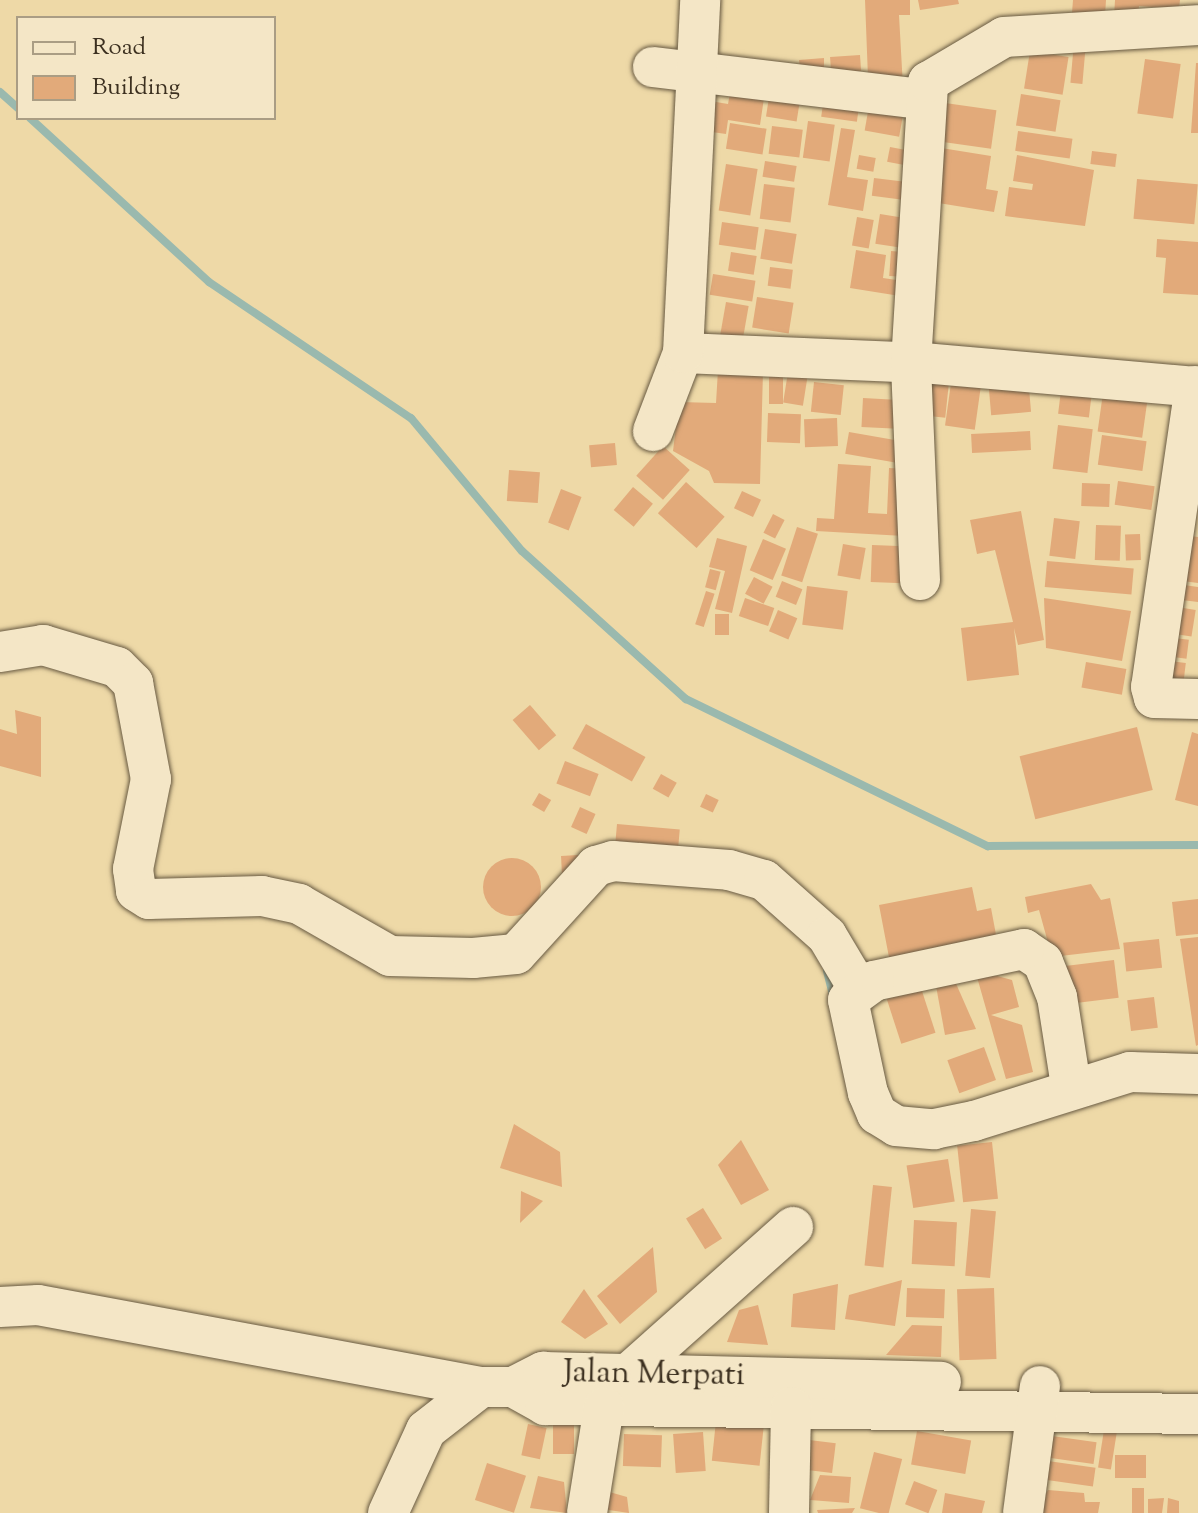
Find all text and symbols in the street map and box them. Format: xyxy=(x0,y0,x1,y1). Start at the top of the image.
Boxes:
legend xyxy=(16,16,276,120)
text: Road xyxy=(92,31,146,65)
text: Building xyxy=(92,71,180,105)
street label: Jalan Merpati xyxy=(563,1354,745,1396)

